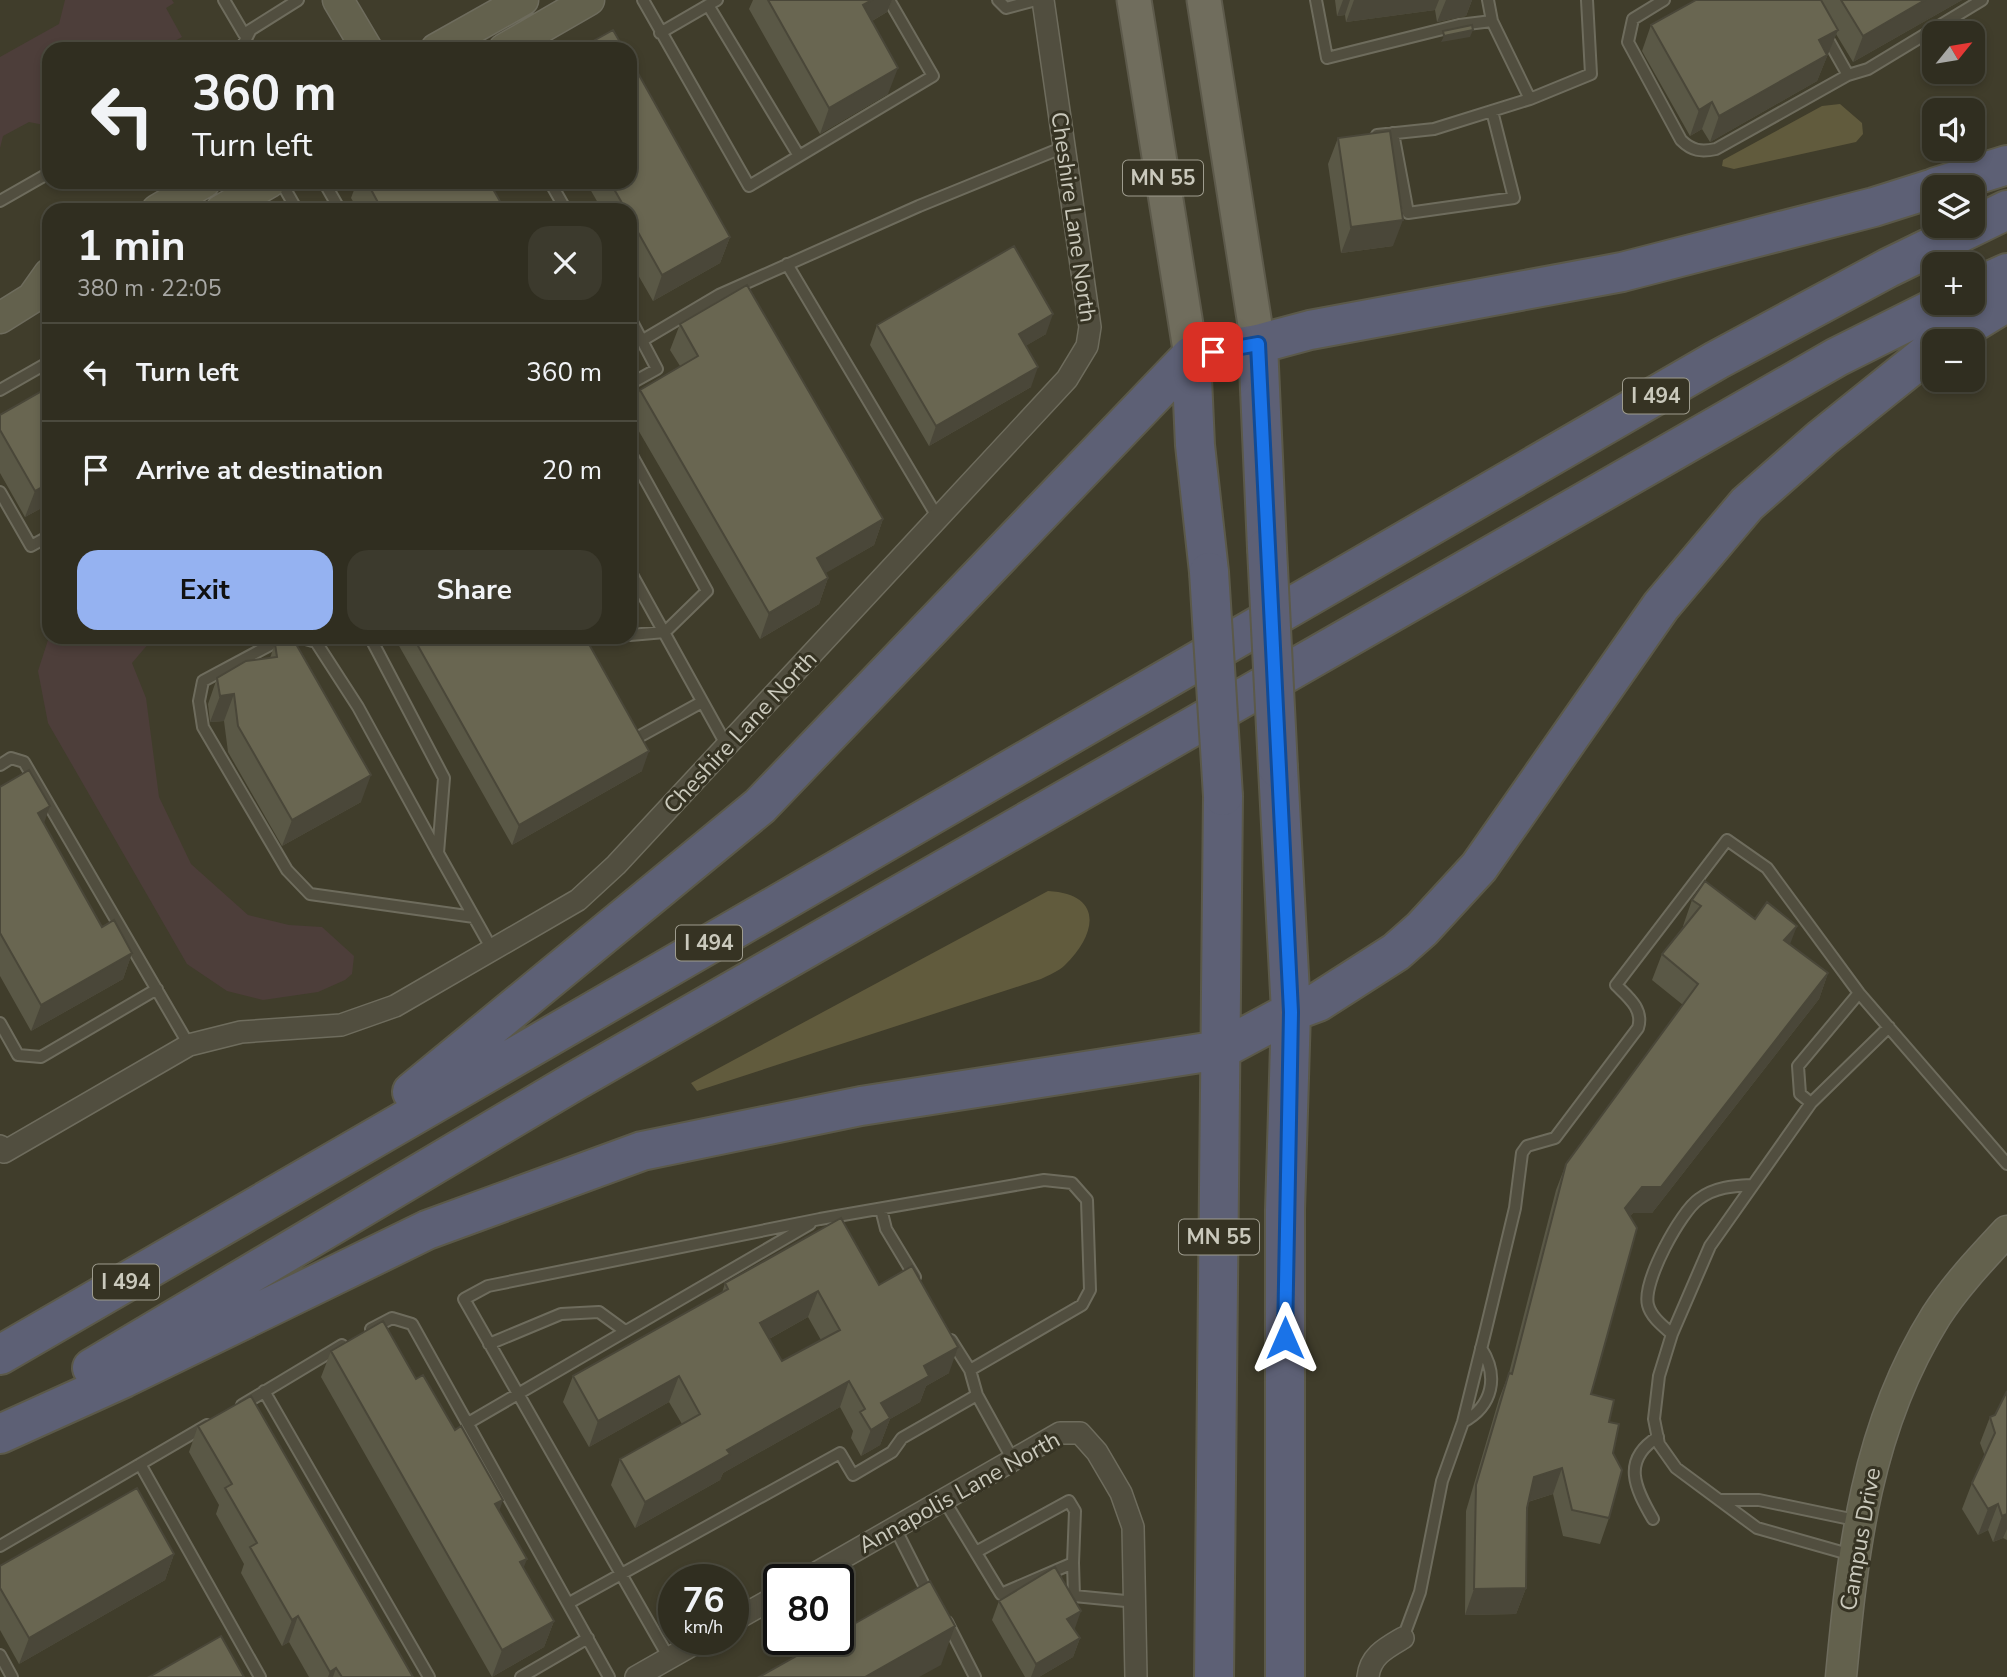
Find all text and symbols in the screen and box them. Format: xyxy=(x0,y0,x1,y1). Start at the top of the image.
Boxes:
north arrow xyxy=(1922,21,1984,84)
map controls xyxy=(1922,21,1985,392)
text: 360 m xyxy=(192,60,336,127)
icon: left xyxy=(77,70,168,161)
button: sound xyxy=(1922,98,1985,161)
street label: Cheshire Lane North xyxy=(1043,110,1104,324)
text: Turn left xyxy=(192,124,312,167)
road number: MN 55 xyxy=(1123,160,1203,196)
button: layers xyxy=(1922,175,1985,238)
text: 1 min xyxy=(77,218,186,275)
button: close xyxy=(528,226,602,300)
button: + xyxy=(1922,252,1985,315)
text: 380 m · 22:05 xyxy=(77,273,222,304)
pin xyxy=(1183,322,1243,382)
button: − xyxy=(1922,329,1985,392)
icon: arrive xyxy=(1194,333,1232,371)
icon: left xyxy=(77,353,115,391)
text: Turn left xyxy=(136,355,239,390)
text: 360 m xyxy=(526,355,602,390)
road number: I 494 xyxy=(1623,378,1689,414)
icon: arrive xyxy=(77,451,115,489)
text: Arrive at destination xyxy=(136,453,383,488)
text: 20 m xyxy=(542,453,602,488)
button: Exit xyxy=(77,550,333,630)
button: Share xyxy=(347,550,602,630)
street label: Cheshire Lane North xyxy=(657,644,824,820)
road number: I 494 xyxy=(676,926,742,960)
road number: MN 55 xyxy=(1179,1220,1259,1254)
road number: I 494 xyxy=(93,1264,159,1300)
position arrow xyxy=(1248,1301,1322,1375)
street label: Annapolis Lane North xyxy=(853,1424,1066,1561)
street label: Campus Drive xyxy=(1833,1465,1888,1613)
speed limit sign: 80 xyxy=(763,1564,854,1655)
text: 76 xyxy=(682,1577,725,1624)
text: km/h xyxy=(684,1615,723,1639)

